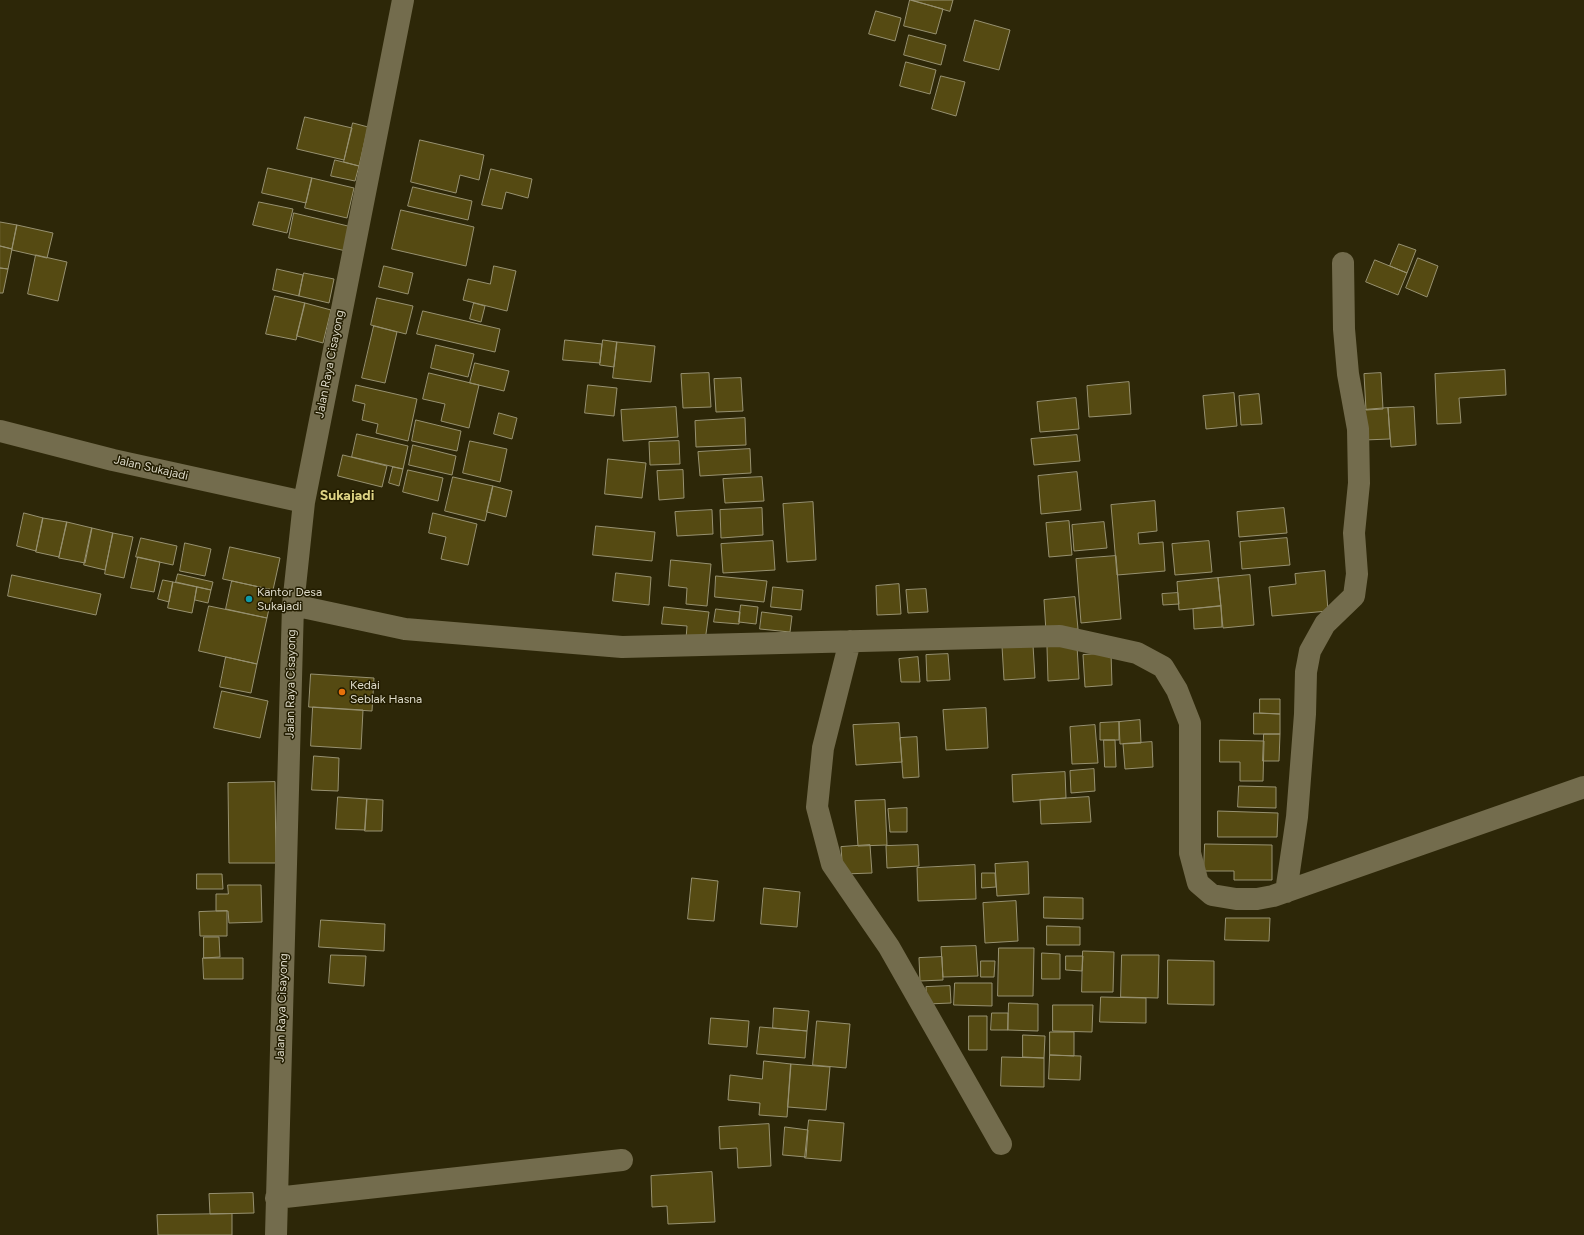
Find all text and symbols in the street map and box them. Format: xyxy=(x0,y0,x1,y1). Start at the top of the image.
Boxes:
street label: Jalan Raya Cisayong xyxy=(312,309,348,419)
street label: Jalan Sukajadi xyxy=(112,452,190,484)
district label: Sukajadi xyxy=(320,488,374,504)
place label: Kantor Desa Sukajadi xyxy=(257,585,322,613)
marker: Kantor Desa Sukajadi xyxy=(244,594,254,604)
street label: Jalan Raya Cisayong xyxy=(283,629,299,739)
place label: Kedai Seblak Hasna xyxy=(350,678,422,706)
marker: Kedai Seblak Hasna xyxy=(337,687,347,697)
street label: Jalan Raya Cisayong xyxy=(273,953,291,1063)

